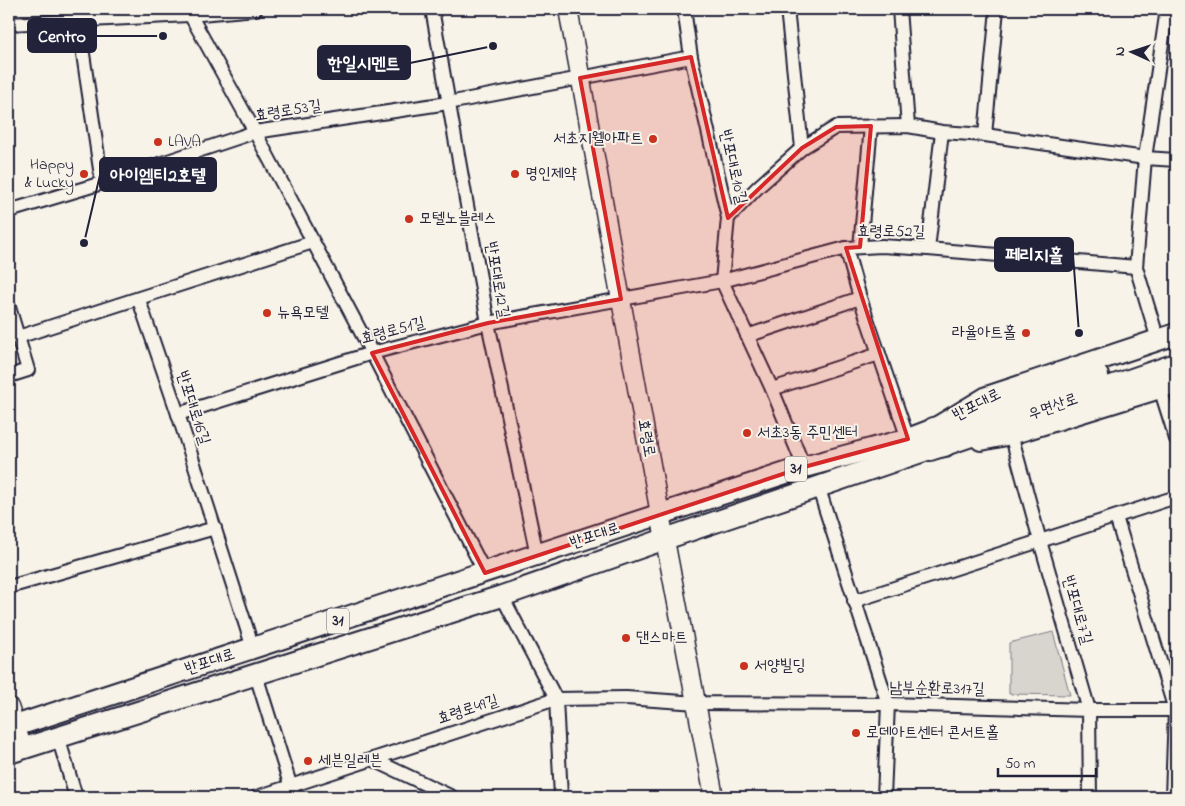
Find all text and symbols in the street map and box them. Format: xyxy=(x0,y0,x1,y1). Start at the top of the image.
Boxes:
callout: Centro xyxy=(28,19,96,52)
text: Centro xyxy=(38,25,86,51)
north arrow xyxy=(1108,28,1158,78)
callout: 한일시멘트 xyxy=(318,46,410,79)
text: N xyxy=(1110,46,1131,57)
text: 한일시멘트 xyxy=(327,52,400,78)
street label: 효령로53길 xyxy=(253,94,323,128)
place label: 서초지웰아파트 xyxy=(553,127,643,151)
street label: 반포대로10길 xyxy=(713,127,753,207)
place label: LAVA xyxy=(168,130,201,154)
marker: 서초지웰아파트 xyxy=(647,133,659,145)
marker: LAVA xyxy=(152,136,164,148)
place label: Happy & Lucky xyxy=(25,153,74,195)
callout: 아이엠티2호텔 xyxy=(100,158,216,191)
place label: 명인제약 xyxy=(525,162,577,186)
text: 아이엠티2호텔 xyxy=(110,164,206,190)
marker: Happy & Lucky xyxy=(78,168,90,180)
marker: 명인제약 xyxy=(509,168,521,180)
place label: 모텔노블레스 xyxy=(419,207,496,231)
marker: 모텔노블레스 xyxy=(403,213,415,225)
street label: 효령로52길 xyxy=(856,219,926,245)
callout: 페리지홀 xyxy=(995,238,1073,271)
street label: 반포대로12길 xyxy=(478,240,516,320)
text: 페리지홀 xyxy=(1005,244,1063,270)
place label: 뉴욕모텔 xyxy=(277,301,329,325)
marker: 뉴욕모텔 xyxy=(261,307,273,319)
street label: 효령로51길 xyxy=(358,311,428,351)
place label: 라율아트홀 xyxy=(952,321,1016,345)
marker: 라율아트홀 xyxy=(1020,327,1032,339)
street label: 반포대로16길 xyxy=(170,368,216,448)
street label: 반포대로 xyxy=(949,383,1005,427)
street label: 우면산로 xyxy=(1025,387,1081,427)
street label: 효령로 xyxy=(631,417,661,459)
place label: 서초3동 주민센터 xyxy=(757,421,858,445)
marker: 서초3동 주민센터 xyxy=(741,427,753,439)
road number: 31 xyxy=(785,456,807,482)
street label: 반포대로 xyxy=(567,517,623,555)
street label: 반포대로7길 xyxy=(1056,573,1098,648)
road number: 31 xyxy=(327,608,349,634)
place label: 댄스마트 xyxy=(636,626,688,650)
marker: 댄스마트 xyxy=(620,632,632,644)
street label: 반포대로 xyxy=(182,643,238,681)
place label: 서양빌딩 xyxy=(754,654,806,678)
marker: 서양빌딩 xyxy=(738,660,750,672)
street label: 남부순환로317길 xyxy=(889,676,985,702)
street label: 효령로49길 xyxy=(434,689,502,731)
place label: 로데아트센터 콘서트홀 xyxy=(866,721,999,745)
marker: 로데아트센터 콘서트홀 xyxy=(850,727,862,739)
scale bar xyxy=(998,746,1095,778)
place label: 세븐일레븐 xyxy=(318,749,382,773)
text: 50 m xyxy=(1005,753,1036,775)
marker: 세븐일레븐 xyxy=(302,755,314,767)

